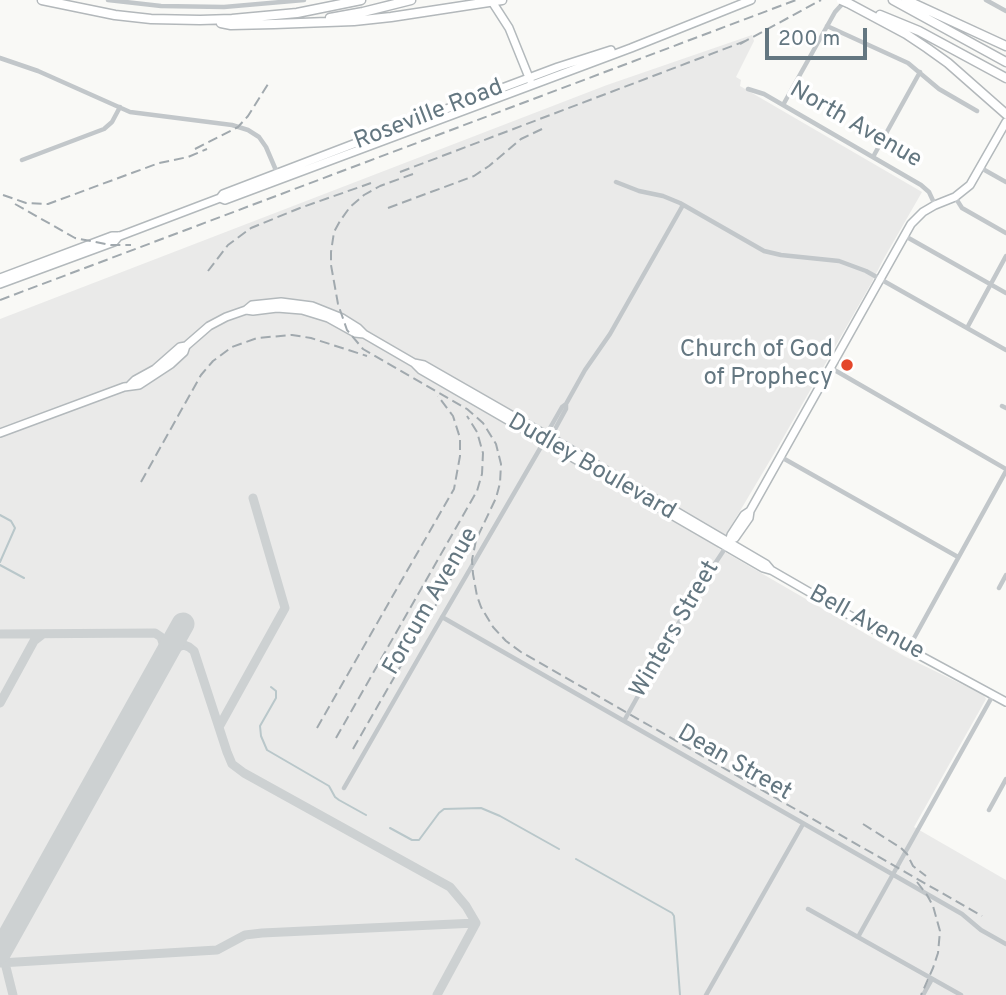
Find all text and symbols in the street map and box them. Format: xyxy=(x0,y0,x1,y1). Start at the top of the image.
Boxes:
scale bar xyxy=(768,14,870,58)
text: 200 m xyxy=(778,26,840,53)
street label: Roseville Road xyxy=(351,74,507,158)
street label: North Avenue xyxy=(784,77,926,175)
place label: Church of God of Prophecy xyxy=(680,337,833,393)
marker: Church of God of Prophecy xyxy=(839,357,855,373)
street label: Dudley Boulevard xyxy=(502,408,680,528)
street label: Forcum Avenue xyxy=(378,523,486,681)
street label: Winters Street xyxy=(625,556,727,704)
street label: Bell Avenue xyxy=(803,581,929,667)
street label: Dean Street xyxy=(672,720,796,808)

